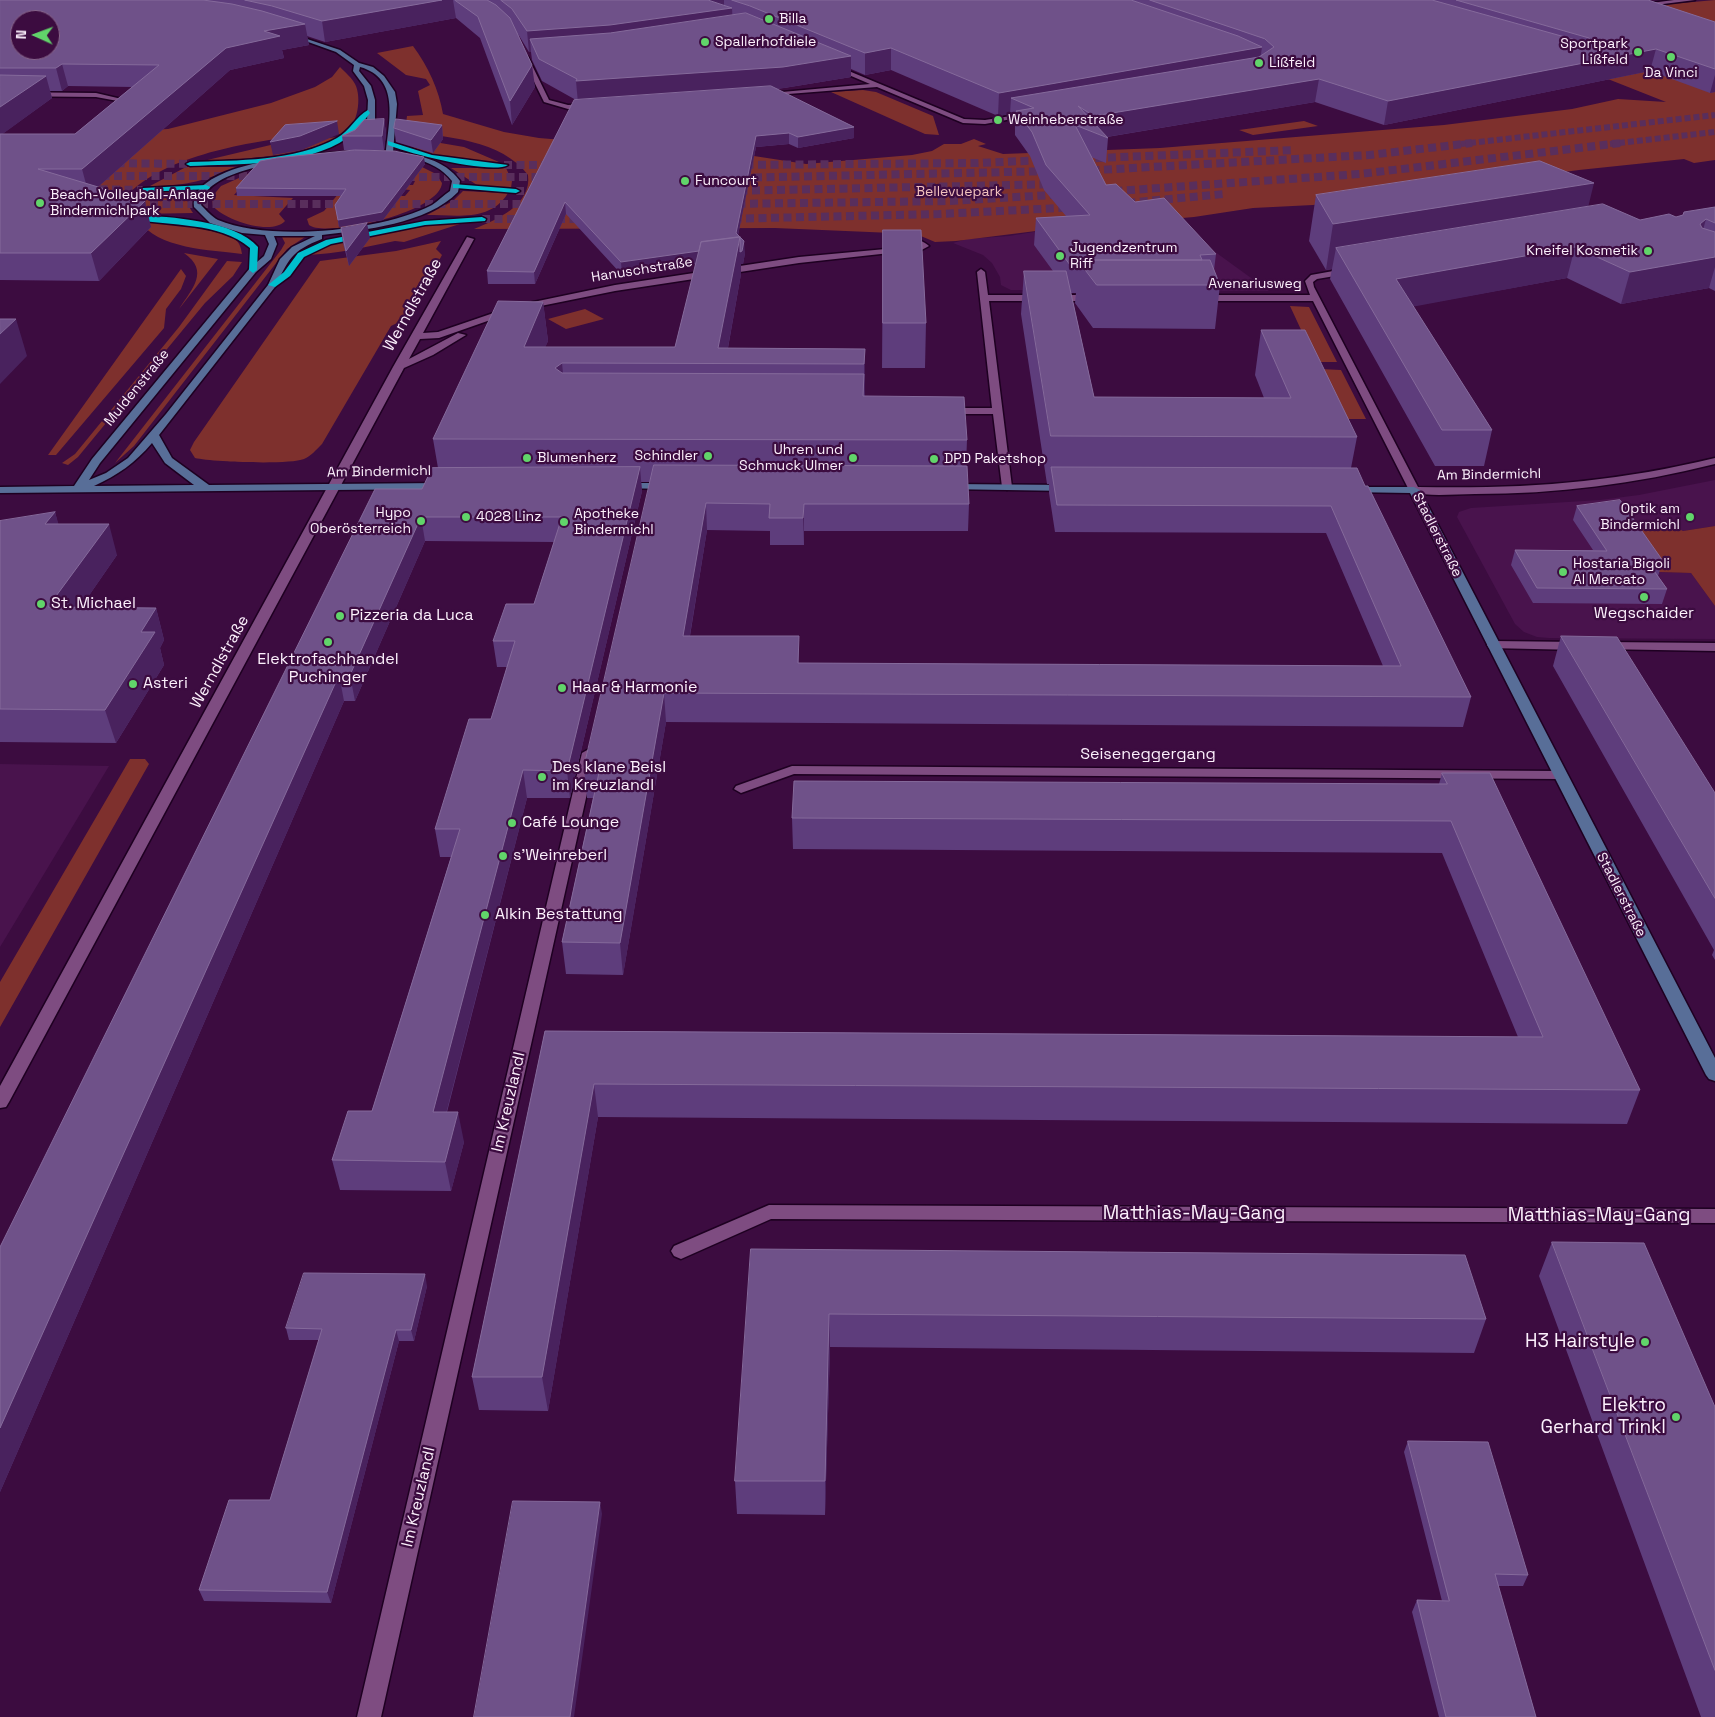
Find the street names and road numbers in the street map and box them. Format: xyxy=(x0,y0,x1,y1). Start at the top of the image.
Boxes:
street label: Hanuschstraße xyxy=(590,254,694,286)
street label: Werndlstraße xyxy=(380,255,446,355)
street label: Avenariusweg xyxy=(1208,276,1302,292)
street label: Muldenstraße xyxy=(101,346,173,430)
street label: Am Bindermichl xyxy=(327,463,431,481)
street label: Am Bindermichl xyxy=(1437,466,1541,484)
street label: Stadlerstraße xyxy=(1409,490,1465,580)
street label: Werndlstraße xyxy=(187,612,253,712)
street label: Seiseneggergang xyxy=(1080,745,1216,765)
street label: Stadlerstraße xyxy=(1593,850,1649,940)
street label: Im Kreuzlandl xyxy=(488,1050,530,1154)
street label: Matthias-May-Gang xyxy=(1103,1203,1285,1225)
street label: Matthias-May-Gang xyxy=(1508,1205,1690,1227)
street label: Im Kreuzlandl xyxy=(398,1445,440,1549)

